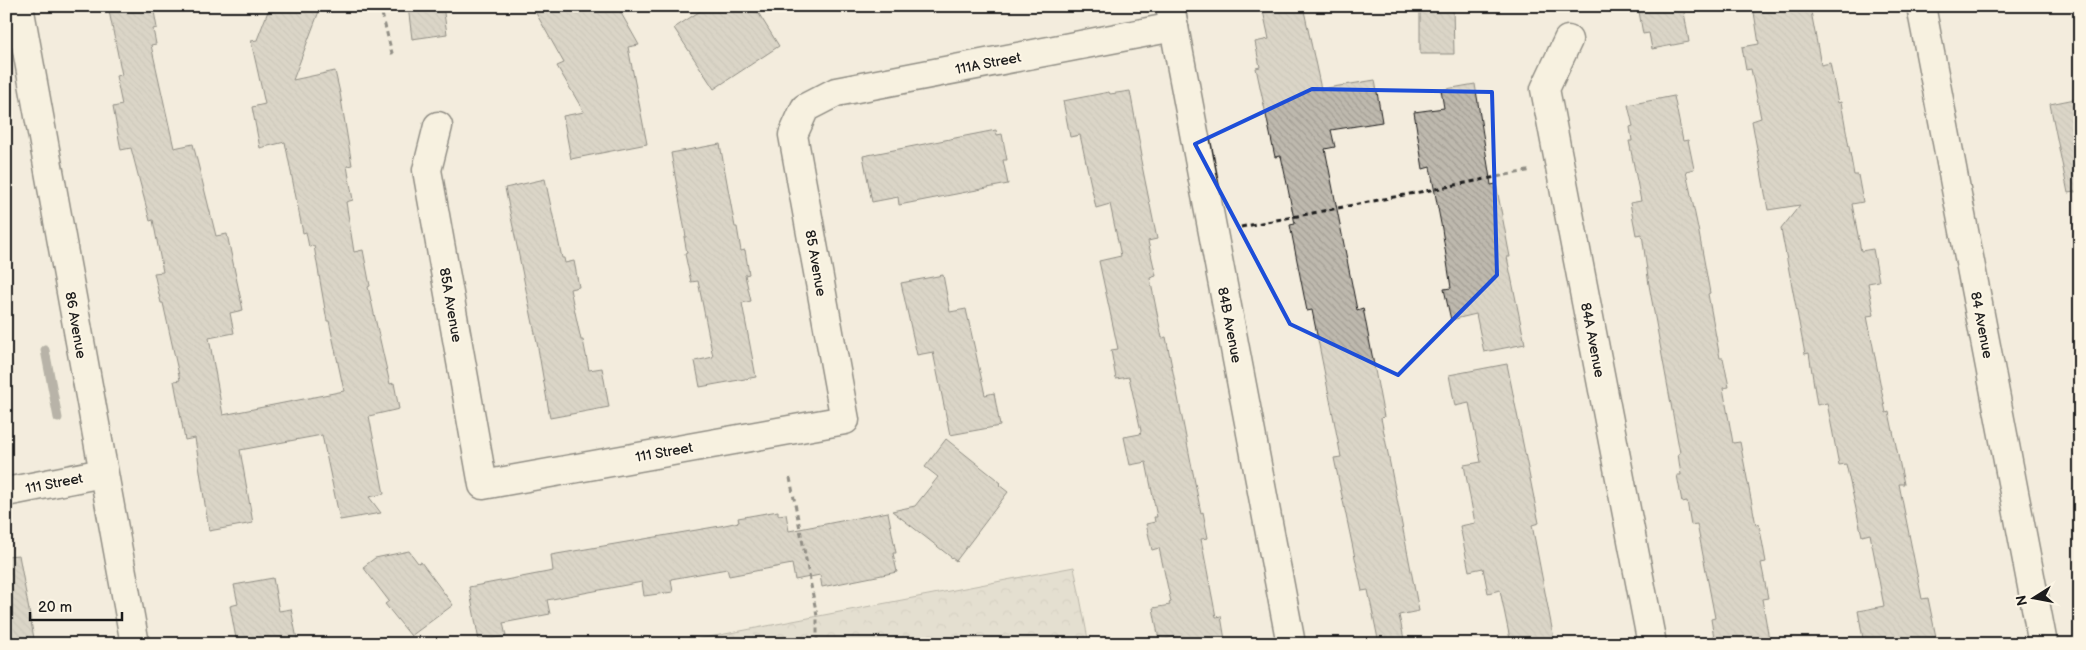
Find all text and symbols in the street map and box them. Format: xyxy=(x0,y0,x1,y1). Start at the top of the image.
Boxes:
street label: 111A Street xyxy=(954,49,1023,78)
street label: 85 Avenue xyxy=(801,229,830,298)
street label: 85A Avenue xyxy=(436,266,465,344)
street label: 84B Avenue xyxy=(1214,286,1245,365)
street label: 86 Avenue xyxy=(61,290,90,360)
street label: 84 Avenue xyxy=(1967,290,1996,360)
street label: 84A Avenue xyxy=(1577,301,1608,379)
street label: 111 Street xyxy=(634,439,695,466)
street label: 111 Street xyxy=(24,469,85,497)
north arrow xyxy=(2008,572,2058,622)
scale bar xyxy=(30,590,122,622)
text: N xyxy=(2012,594,2031,607)
text: 20 m xyxy=(38,598,72,617)

